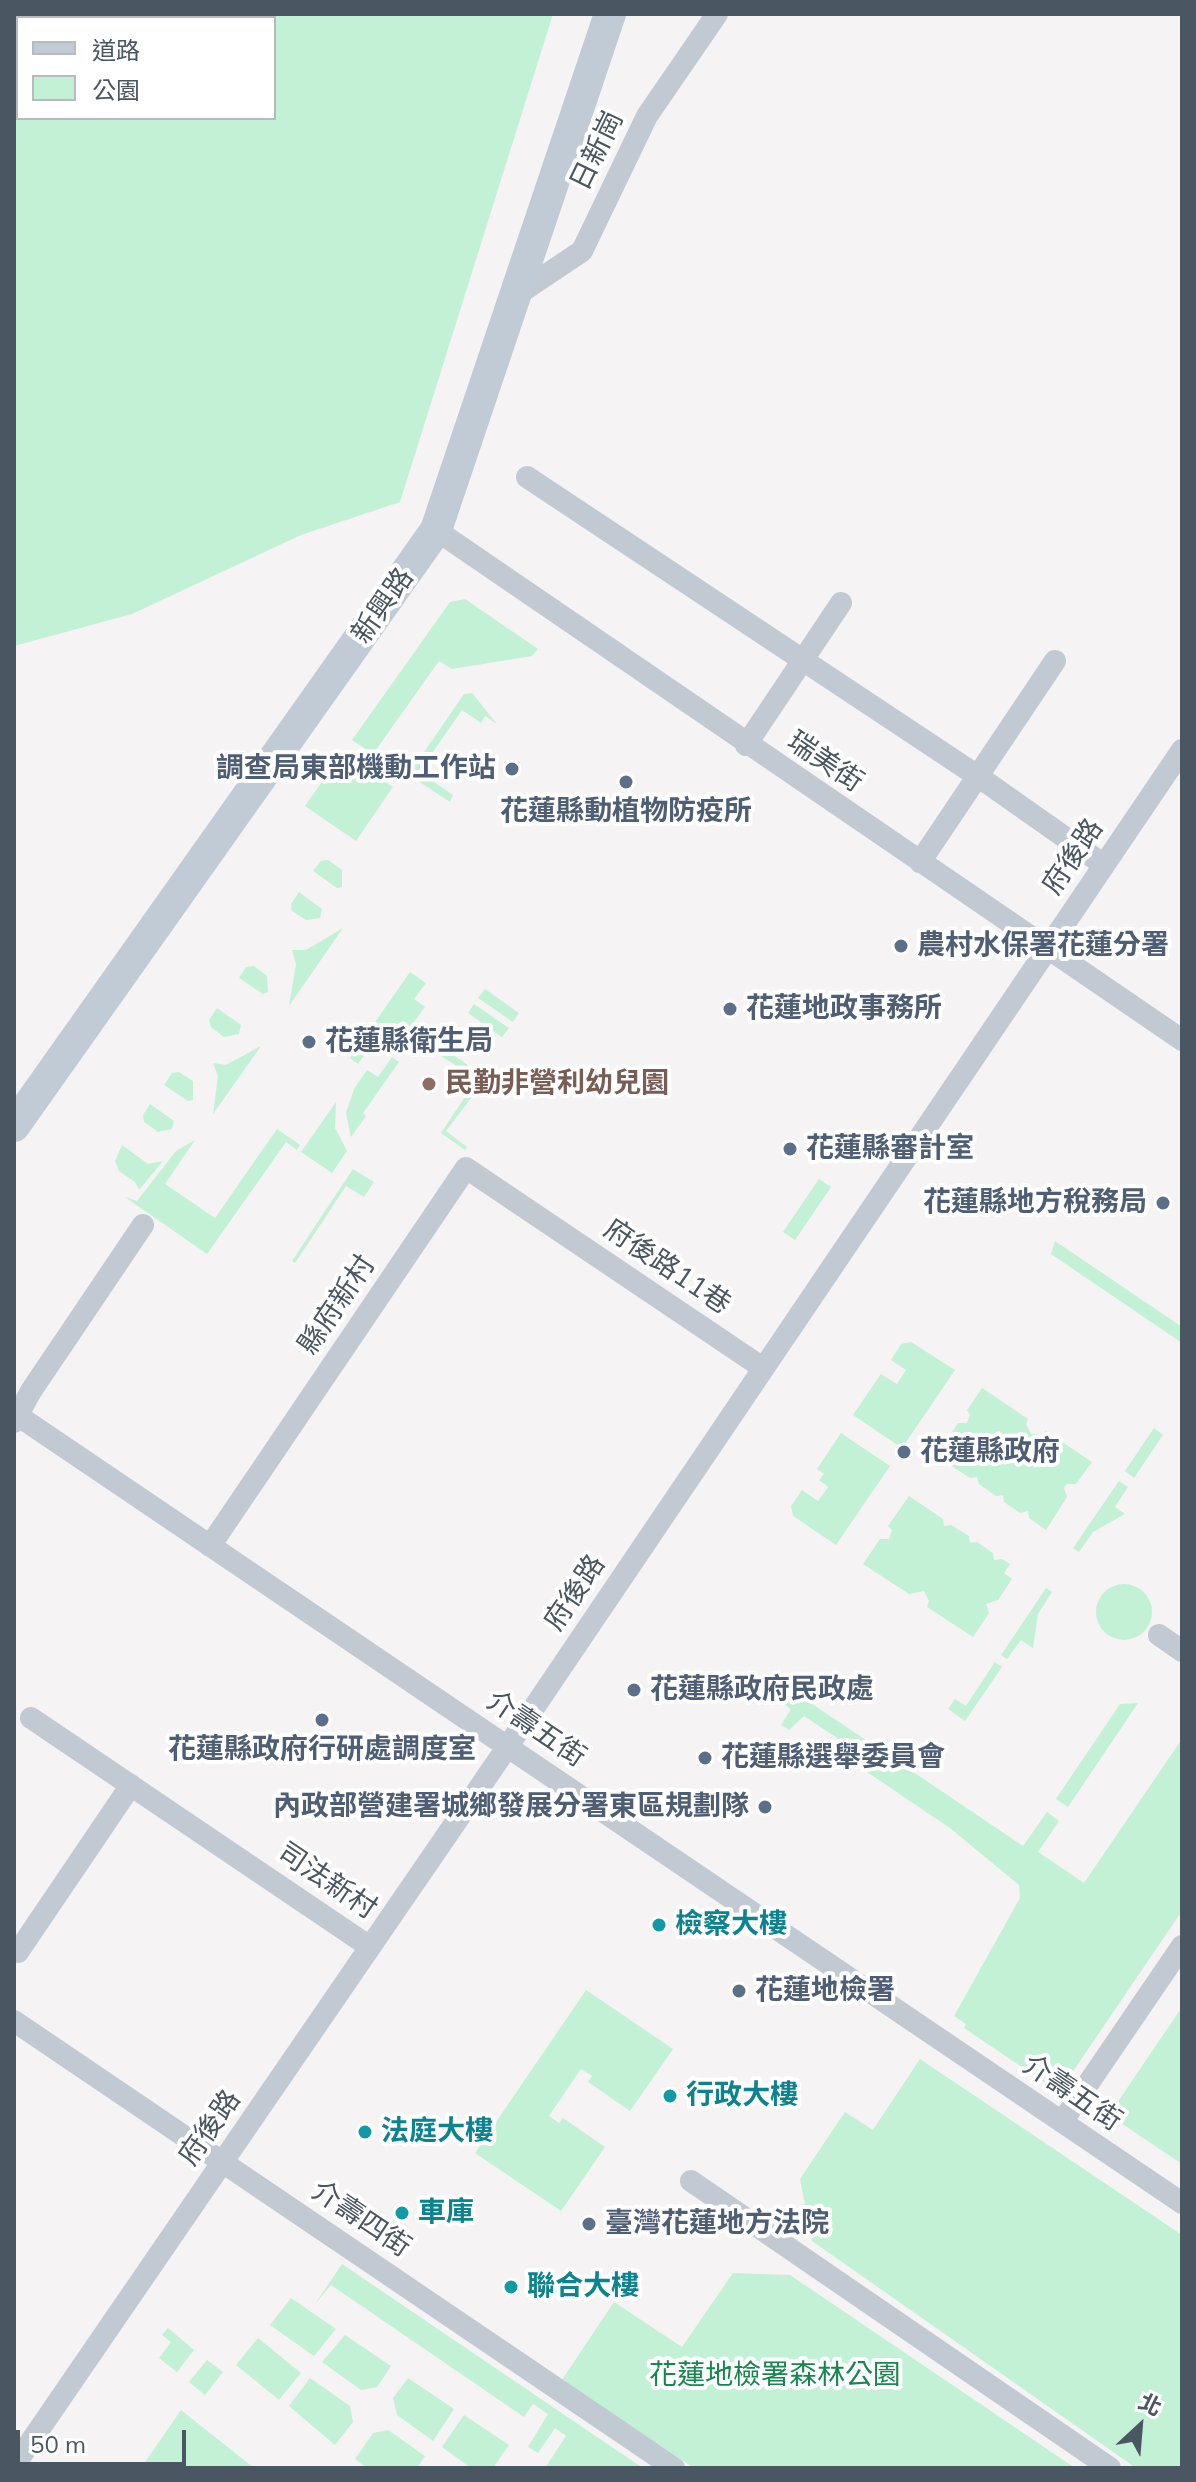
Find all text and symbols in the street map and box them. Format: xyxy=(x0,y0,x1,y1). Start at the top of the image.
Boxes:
legend xyxy=(16,16,276,120)
text: 道路 xyxy=(92,35,140,65)
text: 公園 xyxy=(92,75,140,105)
street label: 日新崗 xyxy=(563,106,631,196)
street label: 新興路 xyxy=(345,562,421,650)
street label: 瑞美街 xyxy=(781,725,869,799)
place label: 調查局東部機動工作站 xyxy=(216,752,496,786)
marker: 調查局東部機動工作站 xyxy=(503,760,521,778)
marker: 花蓮縣動植物防疫所 xyxy=(617,773,635,791)
place label: 花蓮縣動植物防疫所 xyxy=(500,795,752,829)
street label: 府後路 xyxy=(1036,813,1110,901)
place label: 農村水保署花蓮分署 xyxy=(917,929,1169,963)
marker: 農村水保署花蓮分署 xyxy=(892,937,910,955)
place label: 花蓮地政事務所 xyxy=(746,992,942,1026)
marker: 花蓮地政事務所 xyxy=(721,1000,739,1018)
place label: 花蓮縣衛生局 xyxy=(325,1025,493,1059)
marker: 花蓮縣衛生局 xyxy=(300,1033,318,1051)
place label: 民勤非營利幼兒園 xyxy=(445,1067,669,1101)
marker: 民勤非營利幼兒園 xyxy=(420,1075,438,1093)
place label: 花蓮縣審計室 xyxy=(806,1132,974,1166)
marker: 花蓮縣審計室 xyxy=(781,1140,799,1158)
place label: 花蓮縣地方稅務局 xyxy=(923,1186,1147,1220)
marker: 花蓮縣地方稅務局 xyxy=(1154,1194,1172,1212)
street label: 府後路11巷 xyxy=(597,1212,737,1322)
street label: 縣府新村 xyxy=(292,1249,382,1361)
place label: 花蓮縣政府 xyxy=(920,1435,1060,1469)
marker: 花蓮縣政府 xyxy=(895,1443,913,1461)
street label: 府後路 xyxy=(538,1549,612,1637)
place label: 花蓮縣政府民政處 xyxy=(650,1673,874,1707)
marker: 花蓮縣政府民政處 xyxy=(625,1681,643,1699)
street label: 介壽五街 xyxy=(480,1684,592,1774)
marker: 花蓮縣政府行研處調度室 xyxy=(313,1711,331,1729)
place label: 花蓮縣政府行研處調度室 xyxy=(168,1733,476,1767)
place label: 花蓮縣選舉委員會 xyxy=(721,1741,945,1775)
marker: 花蓮縣選舉委員會 xyxy=(696,1749,714,1767)
place label: 內政部營建署城鄉發展分署東區規劃隊 xyxy=(273,1790,749,1824)
marker: 內政部營建署城鄉發展分署東區規劃隊 xyxy=(756,1798,774,1816)
street label: 司法新村 xyxy=(271,1836,383,1926)
place label: 檢察大樓 xyxy=(675,1908,787,1942)
marker: 檢察大樓 xyxy=(650,1916,668,1934)
place label: 花蓮地檢署 xyxy=(755,1974,895,2008)
marker: 花蓮地檢署 xyxy=(730,1982,748,2000)
street label: 介壽五街 xyxy=(1016,2048,1128,2138)
place label: 行政大樓 xyxy=(686,2079,798,2113)
street label: 府後路 xyxy=(172,2084,248,2172)
marker: 行政大樓 xyxy=(661,2087,679,2105)
place label: 法庭大樓 xyxy=(381,2115,493,2149)
marker: 法庭大樓 xyxy=(356,2123,374,2141)
street label: 介壽四街 xyxy=(305,2174,417,2264)
place label: 車庫 xyxy=(418,2196,474,2230)
marker: 車庫 xyxy=(393,2204,411,2222)
place label: 臺灣花蓮地方法院 xyxy=(605,2207,829,2241)
marker: 臺灣花蓮地方法院 xyxy=(580,2215,598,2233)
place label: 聯合大樓 xyxy=(527,2270,639,2304)
marker: 聯合大樓 xyxy=(502,2278,520,2296)
park label: 花蓮地檢署森林公園 xyxy=(649,2359,901,2393)
north arrow xyxy=(1100,2386,1180,2466)
text: 北 xyxy=(1134,2387,1167,2422)
scale bar xyxy=(20,2414,190,2464)
text: 50 m xyxy=(30,2429,86,2459)

